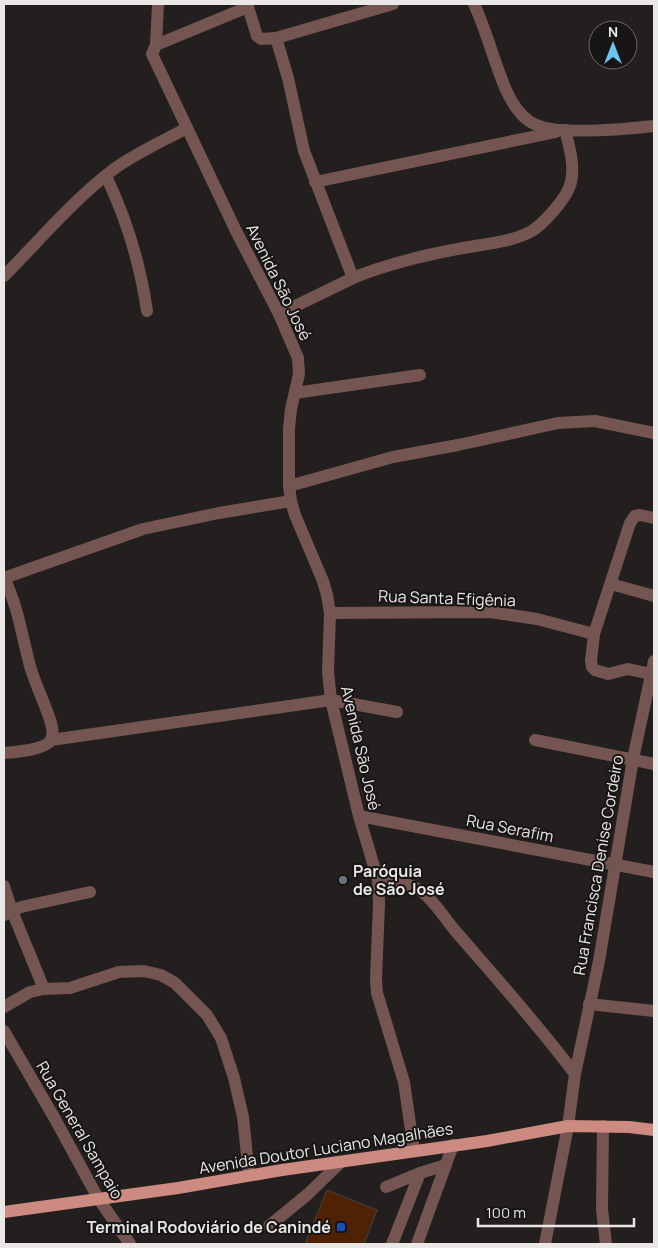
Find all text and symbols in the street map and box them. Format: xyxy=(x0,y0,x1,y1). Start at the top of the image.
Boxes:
north arrow xyxy=(588,20,638,70)
text: N xyxy=(608,22,618,41)
street label: Avenida São José xyxy=(241,220,317,344)
street label: Rua Santa Efigênia xyxy=(378,585,516,611)
street label: Avenida São José xyxy=(336,684,386,812)
street label: Rua Francisca Denise Cordeiro xyxy=(568,753,628,977)
street label: Rua Serafim xyxy=(464,809,556,847)
place label: Paróquia de São José xyxy=(353,860,445,900)
marker: Paróquia de São José xyxy=(337,874,349,886)
street label: Rua General Sampaio xyxy=(31,1057,129,1203)
street label: Avenida Doutor Luciano Magalhães xyxy=(197,1117,455,1179)
scale bar xyxy=(478,1196,634,1228)
text: 100 m xyxy=(486,1202,526,1223)
place label: Terminal Rodoviário de Canindé xyxy=(87,1216,331,1238)
marker: Terminal Rodoviário de Canindé xyxy=(335,1221,347,1233)

